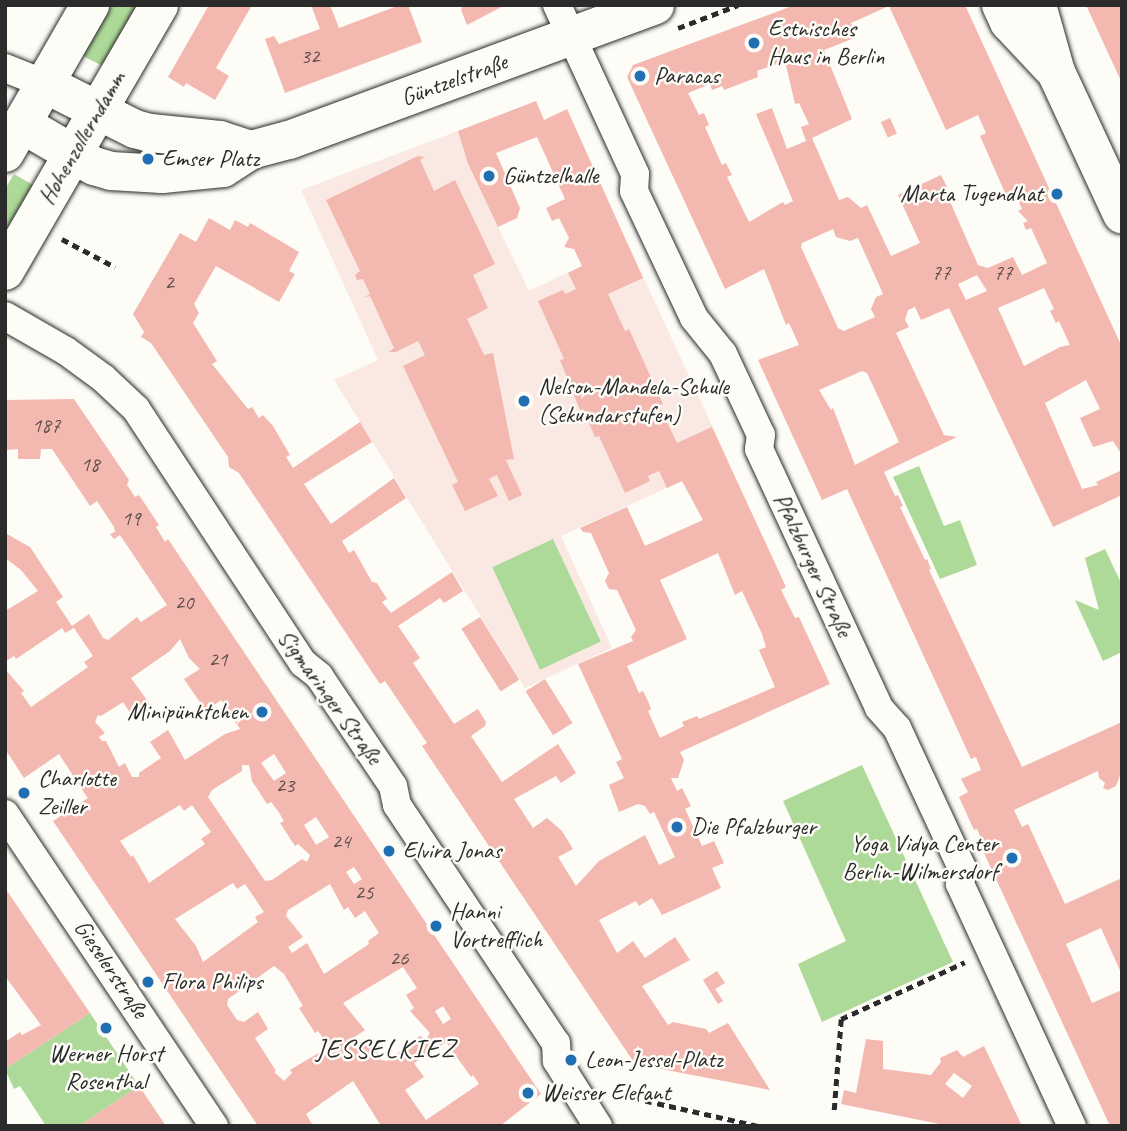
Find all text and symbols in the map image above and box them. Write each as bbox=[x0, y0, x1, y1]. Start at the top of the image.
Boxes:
place label: Estnisches Haus in Berlin bbox=[768, 15, 884, 71]
marker: Estnisches Haus in Berlin bbox=[746, 35, 762, 51]
house number: 32 bbox=[301, 43, 319, 69]
street label: Güntzelstraße bbox=[397, 48, 511, 112]
place label: Paracas bbox=[654, 62, 719, 90]
street label: Hohenzollerndamm bbox=[32, 66, 132, 210]
marker: Paracas bbox=[632, 68, 648, 84]
place label: Emser Platz bbox=[162, 145, 260, 173]
marker: Emser Platz bbox=[140, 151, 156, 167]
place label: Güntzelhalle bbox=[503, 162, 598, 190]
marker: Güntzelhalle bbox=[481, 168, 497, 184]
place label: Marta Tugendhat bbox=[900, 180, 1043, 208]
marker: Marta Tugendhat bbox=[1049, 186, 1065, 202]
house number: 77 bbox=[932, 259, 950, 285]
house number: 77 bbox=[994, 259, 1012, 285]
house number: 2 bbox=[164, 269, 174, 295]
place label: Nelson-Mandela-Schule (Sekundarstufen) bbox=[538, 373, 729, 429]
marker: Nelson-Mandela-Schule (Sekundarstufen) bbox=[516, 393, 532, 409]
house number: 187 bbox=[32, 412, 60, 438]
house number: 18 bbox=[81, 451, 99, 477]
street label: Pfalzburger Straße bbox=[767, 488, 859, 642]
house number: 19 bbox=[122, 505, 140, 531]
house number: 20 bbox=[175, 589, 193, 615]
street label: Sigmaringer Straße bbox=[271, 624, 389, 770]
house number: 21 bbox=[209, 646, 227, 672]
place label: Minipünktchen bbox=[127, 698, 248, 726]
marker: Minipünktchen bbox=[254, 704, 270, 720]
place label: Charlotte Zeiller bbox=[38, 765, 116, 821]
house number: 23 bbox=[276, 772, 294, 798]
marker: Charlotte Zeiller bbox=[16, 785, 32, 801]
place label: Die Pfalzburger bbox=[691, 813, 816, 841]
marker: Die Pfalzburger bbox=[669, 819, 685, 835]
house number: 24 bbox=[332, 828, 350, 854]
place label: Yoga Vidya Center Berlin-Wilmersdorf bbox=[843, 830, 998, 886]
place label: Elvira Jonas bbox=[403, 837, 500, 865]
marker: Elvira Jonas bbox=[381, 843, 397, 859]
marker: Yoga Vidya Center Berlin-Wilmersdorf bbox=[1004, 850, 1020, 866]
house number: 25 bbox=[355, 879, 373, 905]
place label: Hanni Vortrefflich bbox=[450, 898, 543, 954]
street label: Gieselerstraße bbox=[68, 914, 154, 1024]
marker: Hanni Vortrefflich bbox=[428, 918, 444, 934]
house number: 26 bbox=[390, 945, 408, 971]
place label: Flora Philips bbox=[162, 968, 263, 996]
marker: Flora Philips bbox=[140, 974, 156, 990]
marker: Werner Horst Rosenthal bbox=[98, 1020, 114, 1036]
district label: JESSELKIEZ bbox=[317, 1033, 455, 1065]
place label: Werner Horst Rosenthal bbox=[49, 1040, 163, 1096]
place label: Leon-Jessel-Platz bbox=[585, 1046, 722, 1074]
marker: Leon-Jessel-Platz bbox=[563, 1052, 579, 1068]
place label: Weisser Elefant bbox=[542, 1079, 670, 1107]
marker: Weisser Elefant bbox=[520, 1085, 536, 1101]

